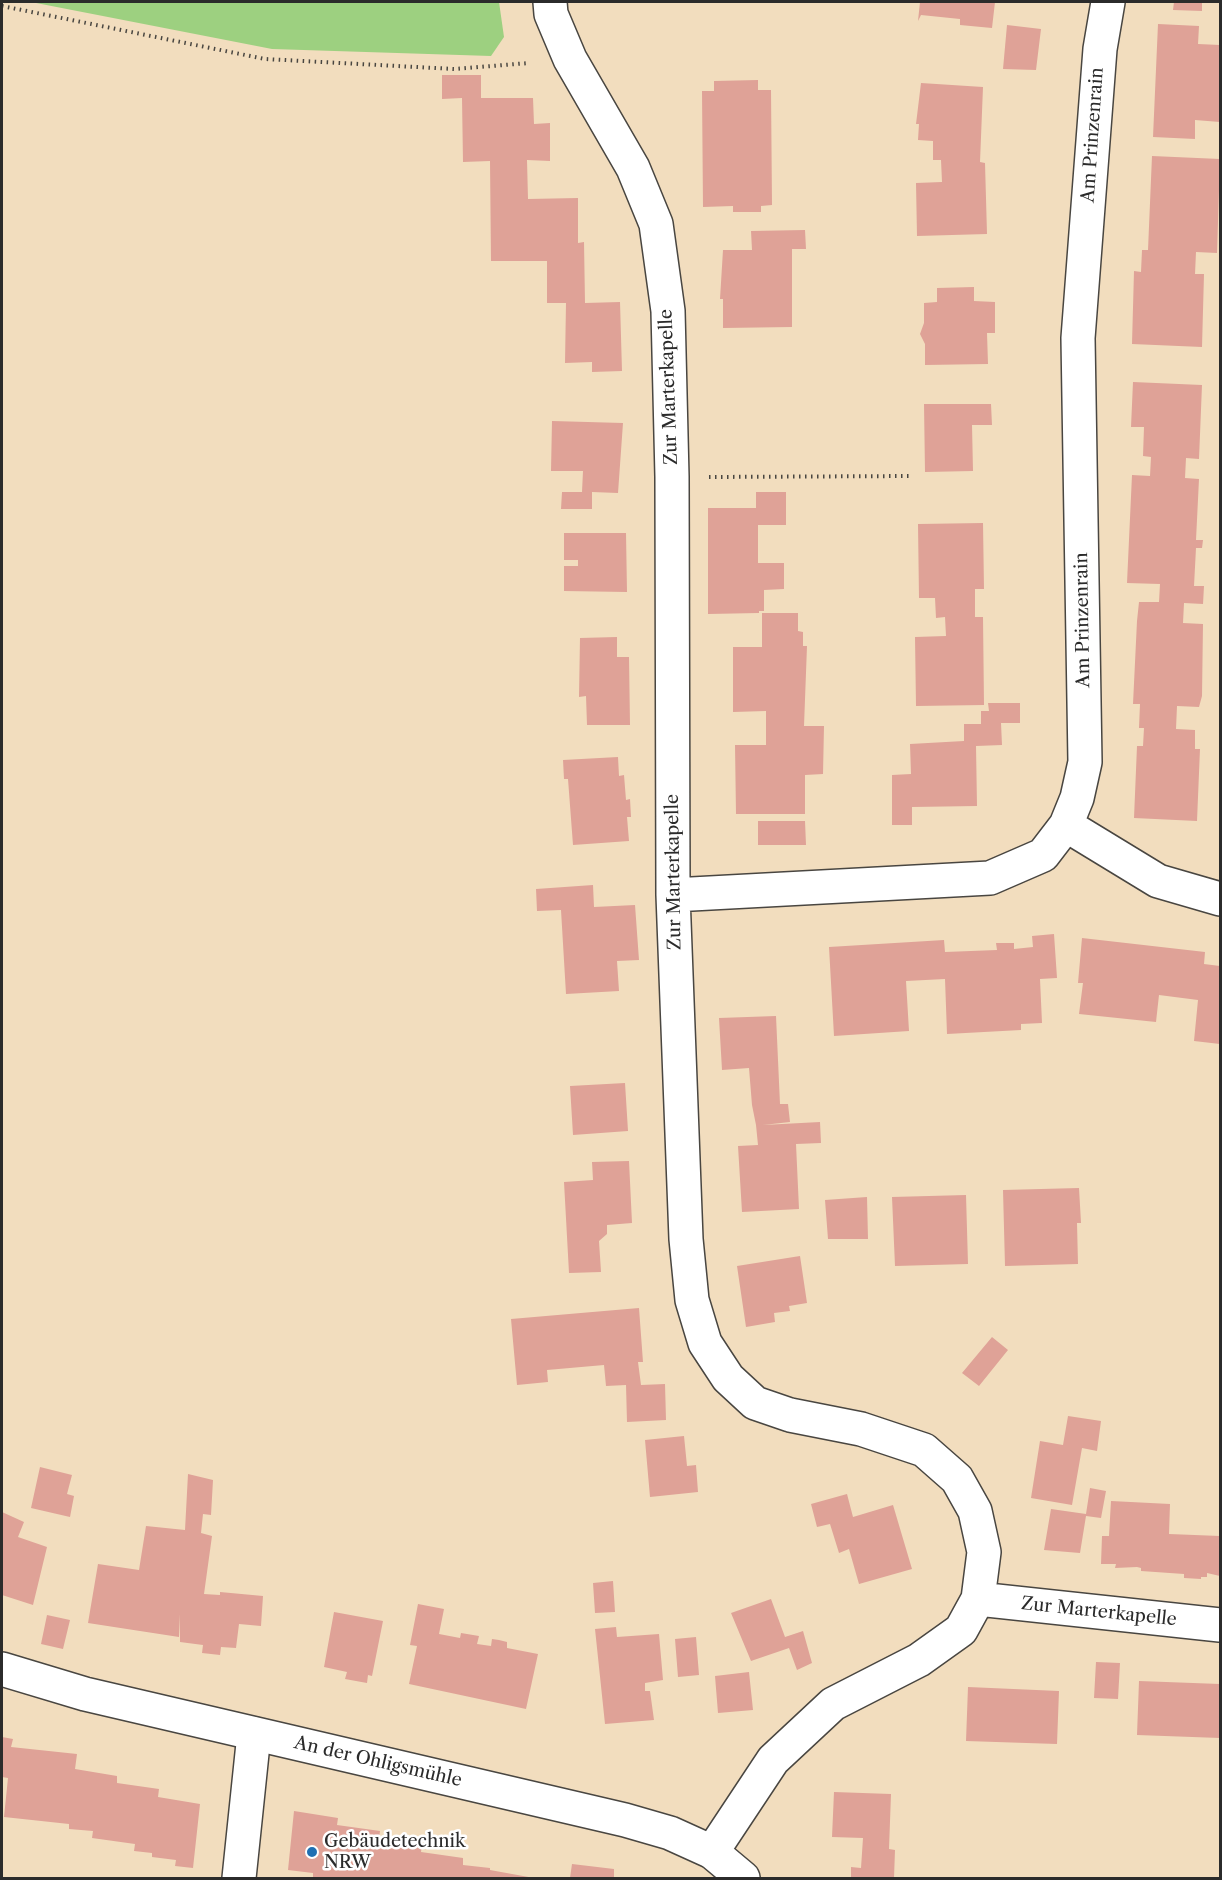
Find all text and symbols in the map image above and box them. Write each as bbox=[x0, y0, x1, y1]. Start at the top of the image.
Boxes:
street label: Am Prinzenrain bbox=[1078, 67, 1108, 203]
street label: Zur Marterkapelle bbox=[655, 309, 683, 465]
street label: Am Prinzenrain bbox=[1071, 552, 1095, 688]
street label: Zur Marterkapelle bbox=[662, 794, 686, 950]
street label: Zur Marterkapelle bbox=[1020, 1593, 1178, 1631]
street label: An der Ohligsmühle bbox=[292, 1732, 464, 1792]
place label: Gebäudetechnik NRW bbox=[324, 1831, 465, 1874]
marker: Gebäudetechnik NRW bbox=[305, 1845, 319, 1859]

